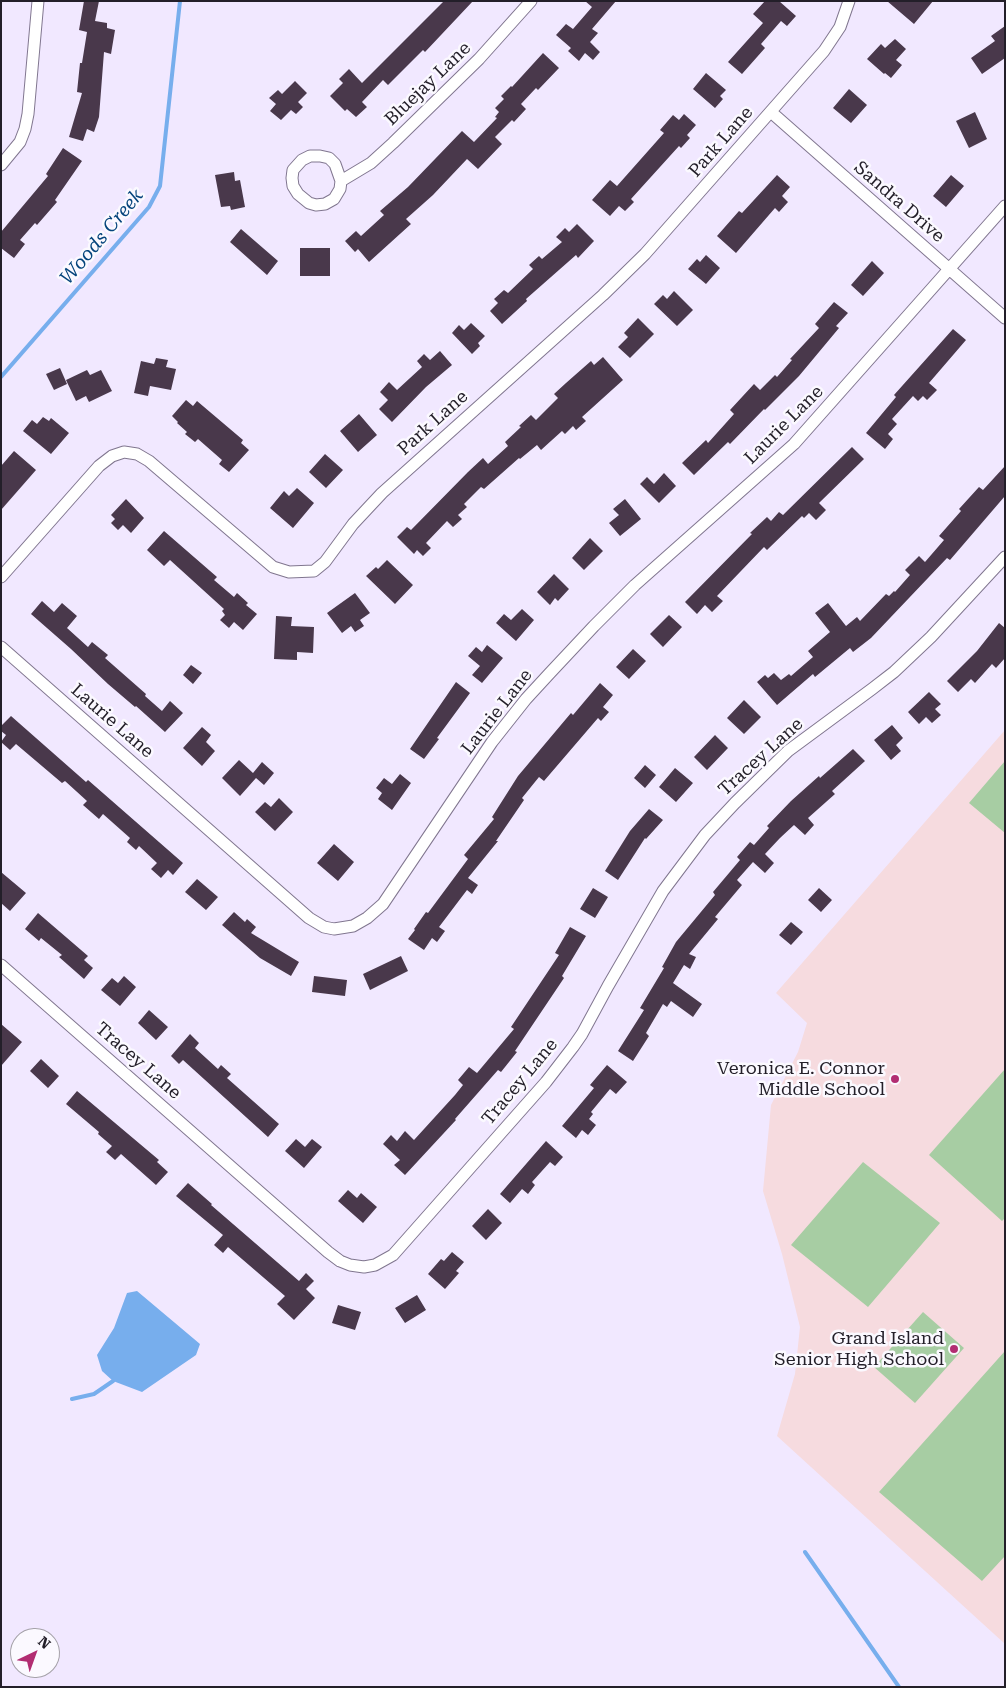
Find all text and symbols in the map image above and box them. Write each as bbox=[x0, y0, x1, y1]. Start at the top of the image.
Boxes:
street label: Bluejay Lane bbox=[381, 38, 475, 130]
street label: Park Lane bbox=[684, 102, 758, 182]
street label: Sandra Drive bbox=[849, 157, 949, 247]
water label: Woods Creek bbox=[56, 185, 148, 289]
street label: Laurie Lane bbox=[740, 381, 828, 469]
street label: Park Lane bbox=[394, 386, 472, 460]
street label: Laurie Lane bbox=[457, 665, 537, 759]
street label: Laurie Lane bbox=[66, 679, 158, 763]
street label: Tracey Lane bbox=[714, 713, 808, 801]
street label: Tracey Lane bbox=[91, 1018, 185, 1104]
street label: Tracey Lane bbox=[478, 1034, 562, 1130]
place label: Veronica E. Connor Middle School bbox=[717, 1058, 885, 1100]
marker: Veronica E. Connor Middle School bbox=[889, 1073, 901, 1085]
place label: Grand Island Senior High School bbox=[774, 1328, 944, 1370]
marker: Grand Island Senior High School bbox=[948, 1343, 960, 1355]
north arrow bbox=[10, 1628, 60, 1678]
text: N bbox=[35, 1633, 54, 1652]

